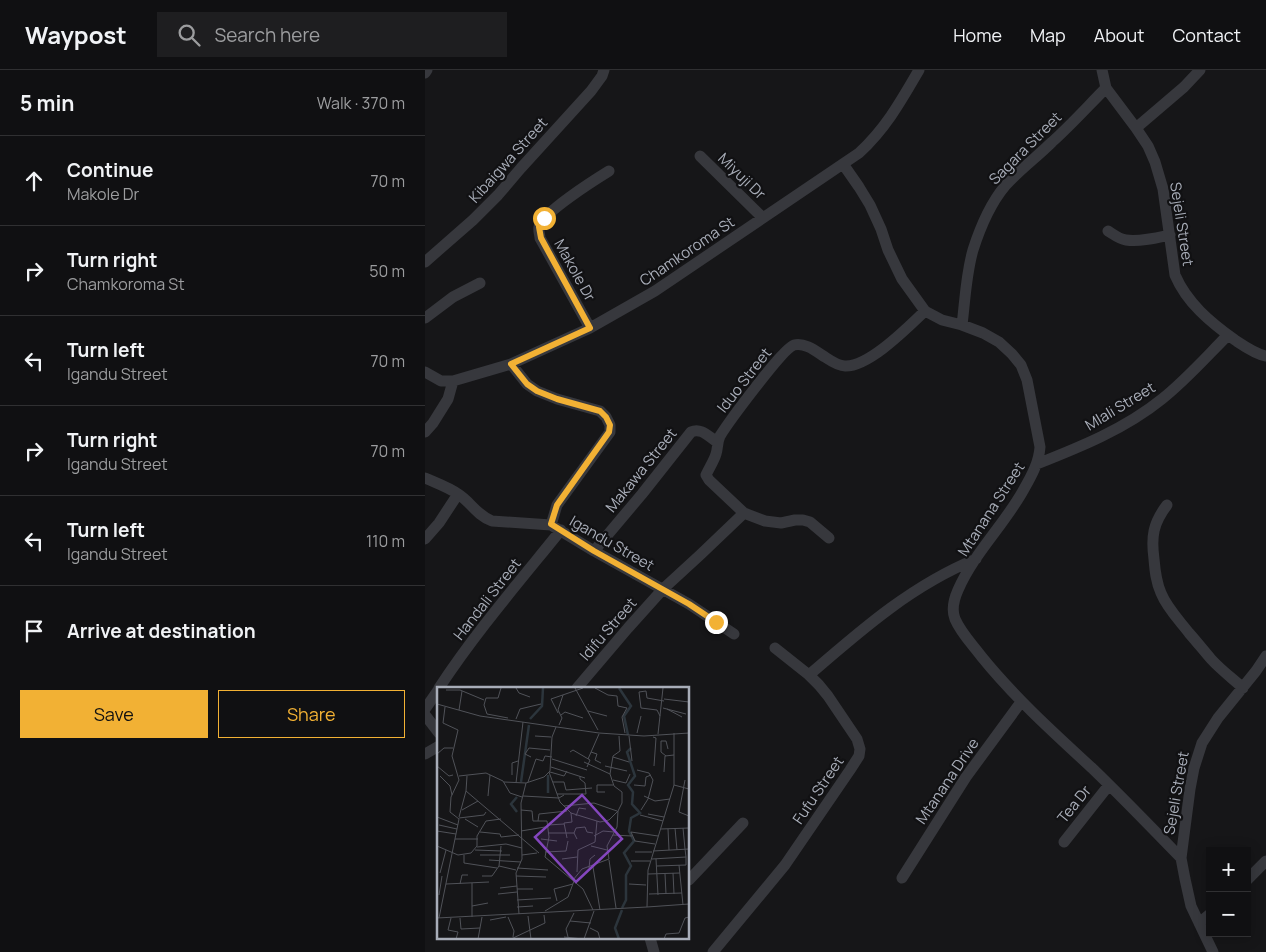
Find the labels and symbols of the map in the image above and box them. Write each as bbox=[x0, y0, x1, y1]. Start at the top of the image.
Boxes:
street label: Sagara Street bbox=[984, 107, 1066, 189]
street label: Kibaigwa Street bbox=[464, 113, 552, 207]
street label: Miyuji Dr bbox=[714, 148, 771, 204]
street label: Sejeli Street bbox=[1165, 181, 1199, 267]
route start bbox=[533, 207, 556, 230]
street label: Chamkoroma St bbox=[635, 211, 739, 291]
street label: Makole Dr bbox=[549, 235, 601, 305]
street label: Iduo Street bbox=[712, 343, 776, 417]
street label: Mlali Street bbox=[1081, 377, 1159, 435]
street label: Makawa Street bbox=[600, 423, 682, 517]
street label: Mtanana Street bbox=[953, 458, 1029, 560]
street label: Igandu Street bbox=[566, 510, 658, 576]
street label: Handali Street bbox=[448, 554, 526, 644]
street label: Idifu Street bbox=[575, 593, 641, 665]
route end bbox=[705, 611, 728, 634]
inset map bbox=[437, 687, 690, 940]
street label: Mtanana Drive bbox=[910, 734, 984, 828]
street label: Sejeli Street bbox=[1158, 750, 1194, 836]
street label: Fufu Street bbox=[788, 752, 848, 828]
street label: Tea Dr bbox=[1052, 780, 1096, 827]

